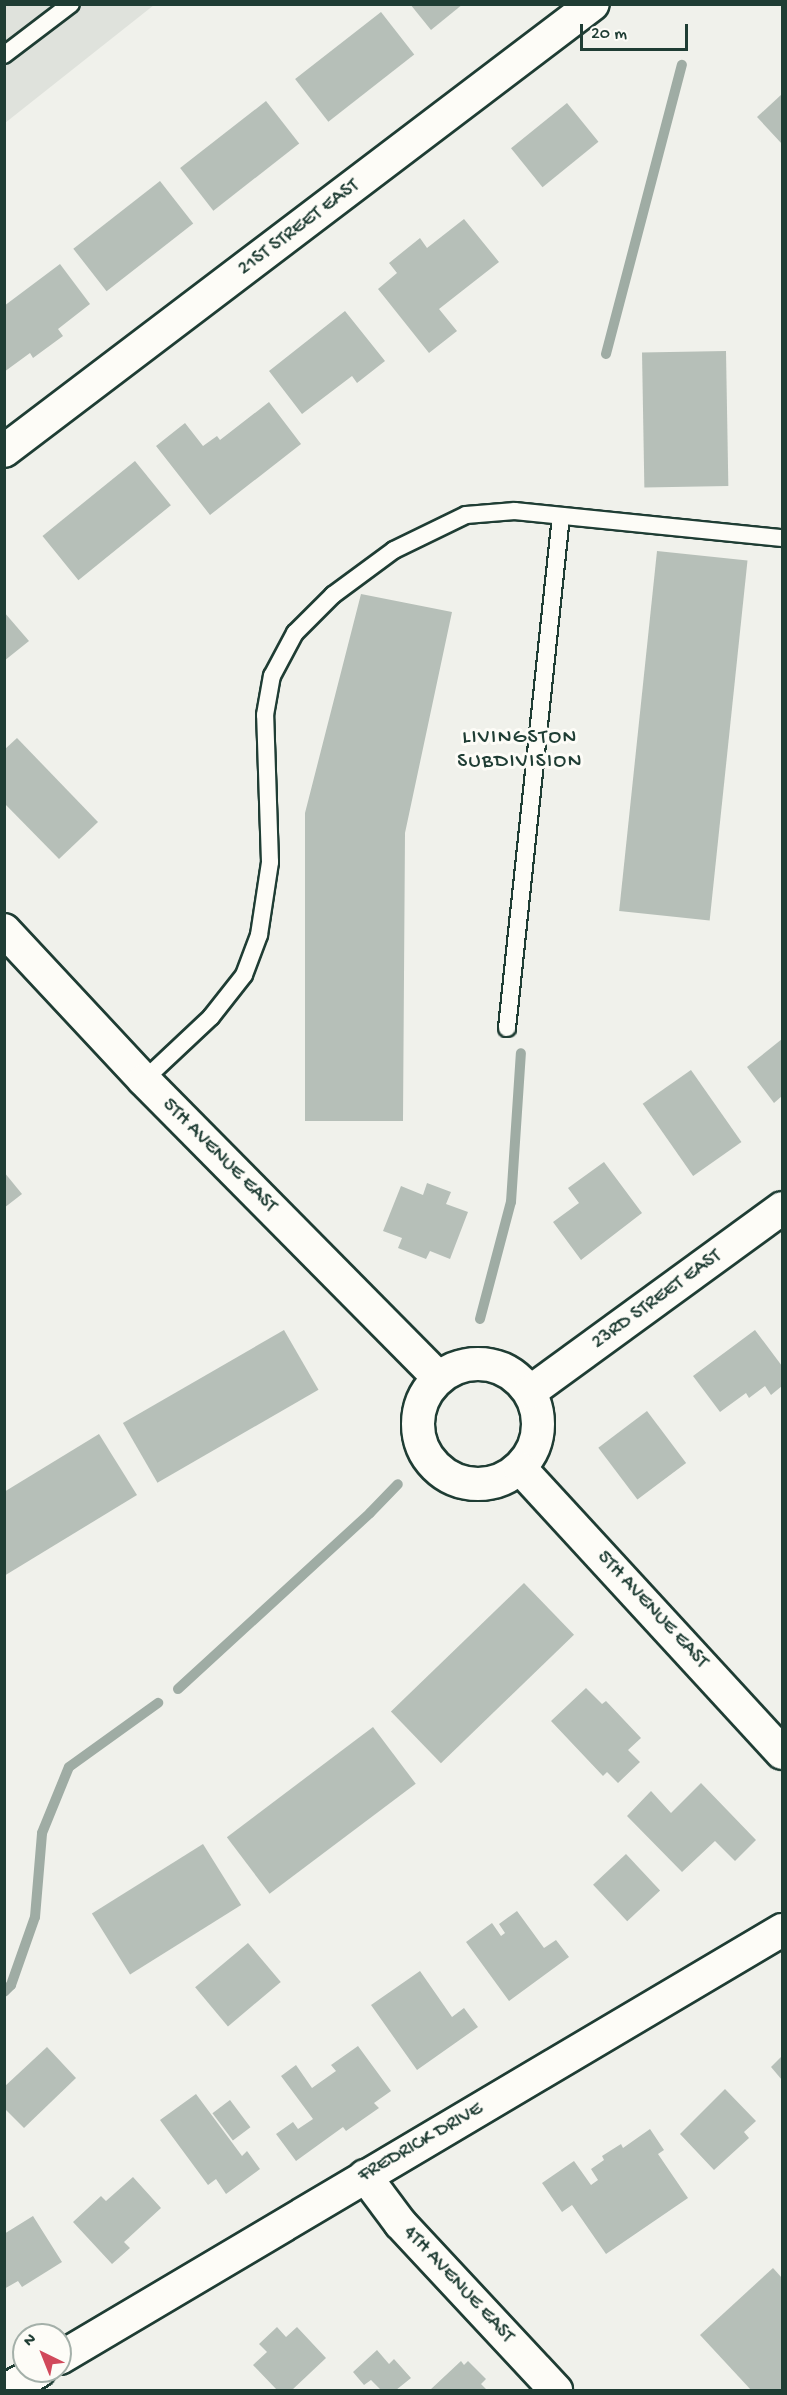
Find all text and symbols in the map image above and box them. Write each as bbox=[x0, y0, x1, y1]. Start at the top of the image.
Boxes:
scale bar bbox=[583, 12, 691, 50]
text: 20 m bbox=[591, 24, 627, 45]
street label: 21ST STREET EAST bbox=[234, 175, 364, 281]
district label: LIVINGSTON SUBDIVISION bbox=[457, 726, 583, 776]
street label: 5TH AVENUE EAST bbox=[157, 1094, 281, 1218]
street label: 23RD STREET EAST bbox=[587, 1245, 727, 1355]
street label: 5TH AVENUE EAST bbox=[591, 1546, 713, 1674]
street label: FREDRICK DRIVE bbox=[354, 2098, 488, 2188]
street label: 4TH AVENUE EAST bbox=[397, 2221, 519, 2349]
north arrow bbox=[12, 2323, 72, 2383]
text: N bbox=[20, 2330, 41, 2351]

